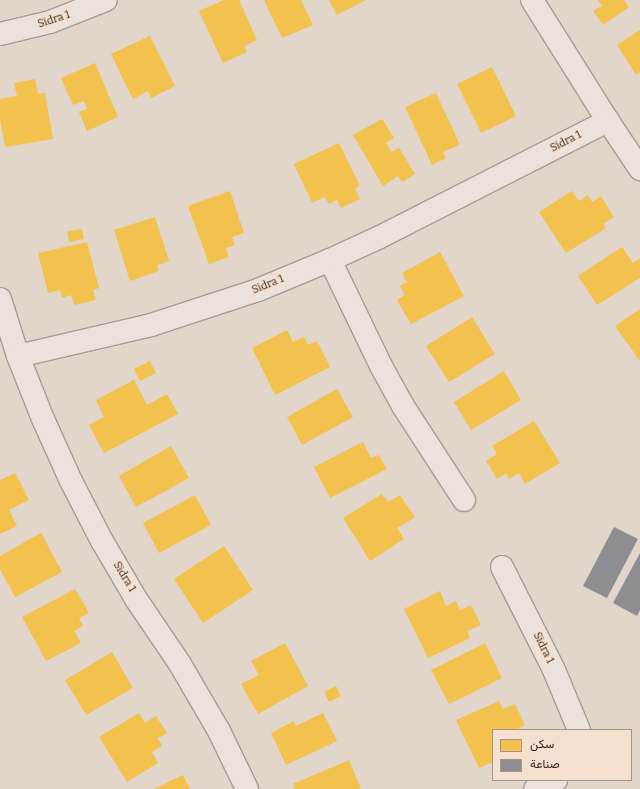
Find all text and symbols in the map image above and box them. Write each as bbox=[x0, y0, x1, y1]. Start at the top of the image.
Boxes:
street label: Sidra 1 bbox=[36, 9, 72, 31]
street label: Sidra 1 bbox=[548, 129, 584, 155]
street label: Sidra 1 bbox=[250, 273, 286, 297]
street label: Sidra 1 bbox=[110, 559, 138, 595]
street label: Sidra 1 bbox=[530, 630, 556, 666]
legend bbox=[492, 729, 632, 781]
text: سكن bbox=[530, 737, 554, 751]
text: صناعة bbox=[530, 757, 560, 771]

